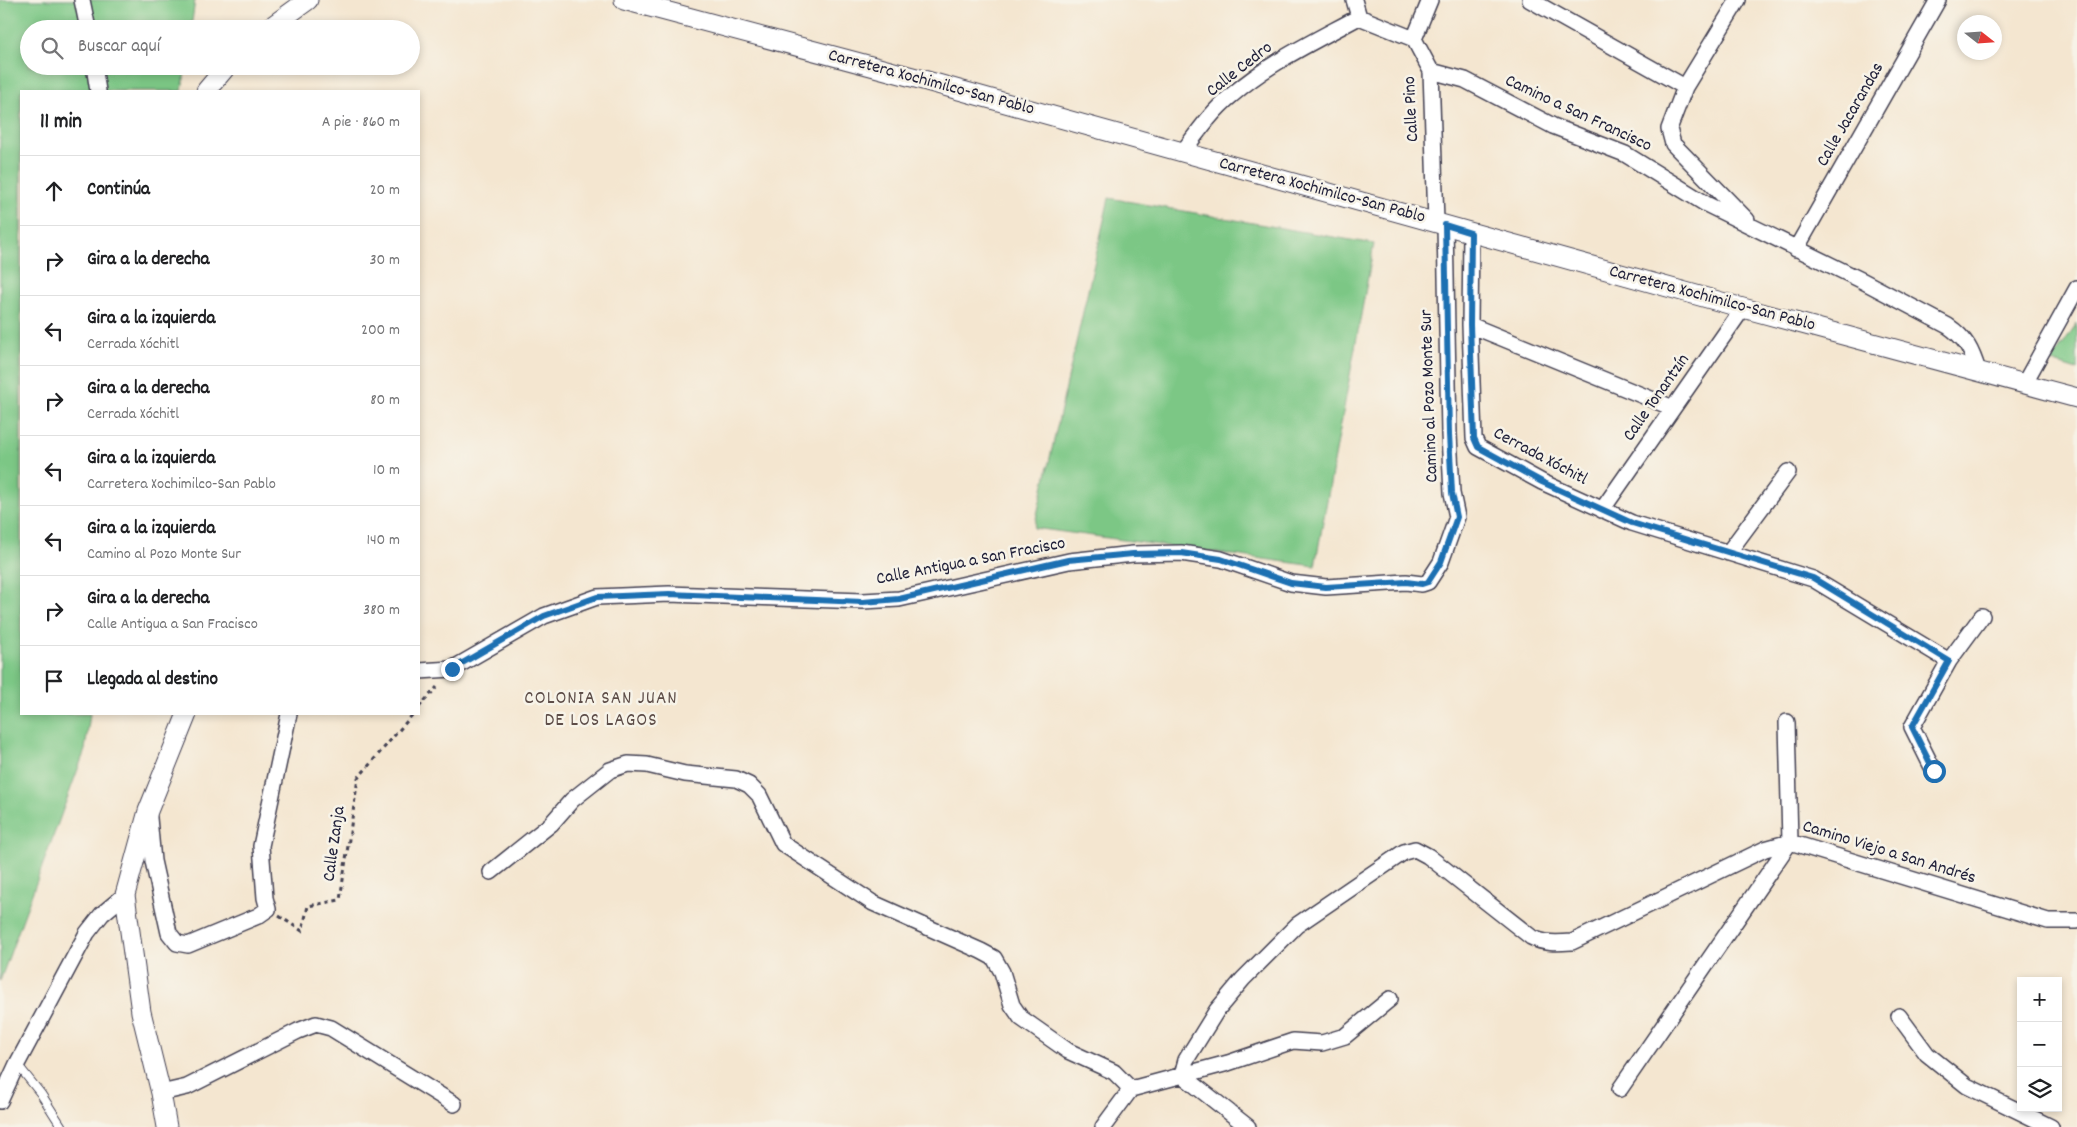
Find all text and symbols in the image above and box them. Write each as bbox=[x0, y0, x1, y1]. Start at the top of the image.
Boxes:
north arrow bbox=[1957, 15, 2002, 60]
search box bbox=[20, 20, 420, 75]
icon: search bbox=[38, 34, 66, 62]
text: Buscar aquí bbox=[78, 34, 160, 61]
street label: Calle Cedro bbox=[1202, 36, 1278, 104]
street label: Carretera Xochimilco-San Pablo bbox=[825, 43, 1037, 123]
street label: Calle Jacarandas bbox=[1811, 58, 1891, 172]
street label: Camino a San Francisco bbox=[1500, 69, 1656, 159]
street label: Calle Pino bbox=[1398, 76, 1426, 142]
text: 11 min bbox=[40, 108, 82, 138]
text: A pie · 860 m bbox=[322, 111, 400, 134]
street label: Carretera Xochimilco-San Pablo bbox=[1216, 151, 1428, 231]
icon: ahead bbox=[40, 177, 68, 205]
text: Continúa bbox=[87, 177, 150, 204]
text: 20 m bbox=[370, 179, 400, 202]
icon: right bbox=[40, 247, 68, 275]
text: Gira a la derecha bbox=[87, 247, 209, 274]
text: 30 m bbox=[370, 249, 400, 272]
street label: Carretera Xochimilco-San Pablo bbox=[1606, 259, 1818, 339]
text: Gira a la izquierda bbox=[87, 306, 215, 333]
street label: Camino al Pozo Monte Sur bbox=[1414, 309, 1446, 483]
icon: left bbox=[40, 317, 68, 345]
text: 200 m bbox=[361, 319, 400, 342]
text: Cerrada Xóchitl bbox=[87, 333, 179, 356]
street label: Calle Tonantzín bbox=[1618, 349, 1696, 447]
text: Gira a la derecha bbox=[87, 376, 209, 403]
icon: right bbox=[40, 387, 68, 415]
text: 80 m bbox=[370, 389, 400, 412]
text: Cerrada Xóchitl bbox=[87, 403, 179, 426]
street label: Cerrada Xóchitl bbox=[1488, 422, 1592, 493]
text: Gira a la izquierda bbox=[87, 446, 215, 473]
icon: left bbox=[40, 457, 68, 485]
text: 10 m bbox=[373, 459, 400, 482]
text: Carretera Xochimilco-San Pablo bbox=[87, 473, 276, 496]
text: Gira a la izquierda bbox=[87, 516, 215, 543]
icon: left bbox=[40, 527, 68, 555]
text: 140 m bbox=[366, 529, 400, 552]
street label: Calle Antigua a San Fracisco bbox=[874, 531, 1068, 593]
text: Camino al Pozo Monte Sur bbox=[87, 543, 241, 566]
text: Gira a la derecha bbox=[87, 586, 209, 613]
icon: right bbox=[40, 597, 68, 625]
text: 380 m bbox=[363, 599, 400, 622]
text: Calle Antigua a San Fracisco bbox=[87, 613, 258, 636]
route end bbox=[441, 658, 464, 681]
icon: arrive bbox=[40, 667, 68, 695]
text: Llegada al destino bbox=[87, 667, 218, 694]
district label: COLONIA SAN JUAN DE LOS LAGOS bbox=[524, 686, 678, 735]
route start bbox=[1923, 760, 1946, 783]
street label: Calle Zanja bbox=[317, 804, 353, 883]
street label: Camino Viejo a San Andrés bbox=[1799, 815, 1979, 891]
map controls bbox=[2017, 977, 2062, 1112]
button: + bbox=[2017, 977, 2062, 1022]
button: − bbox=[2017, 1022, 2062, 1067]
button: layers bbox=[2017, 1067, 2062, 1112]

